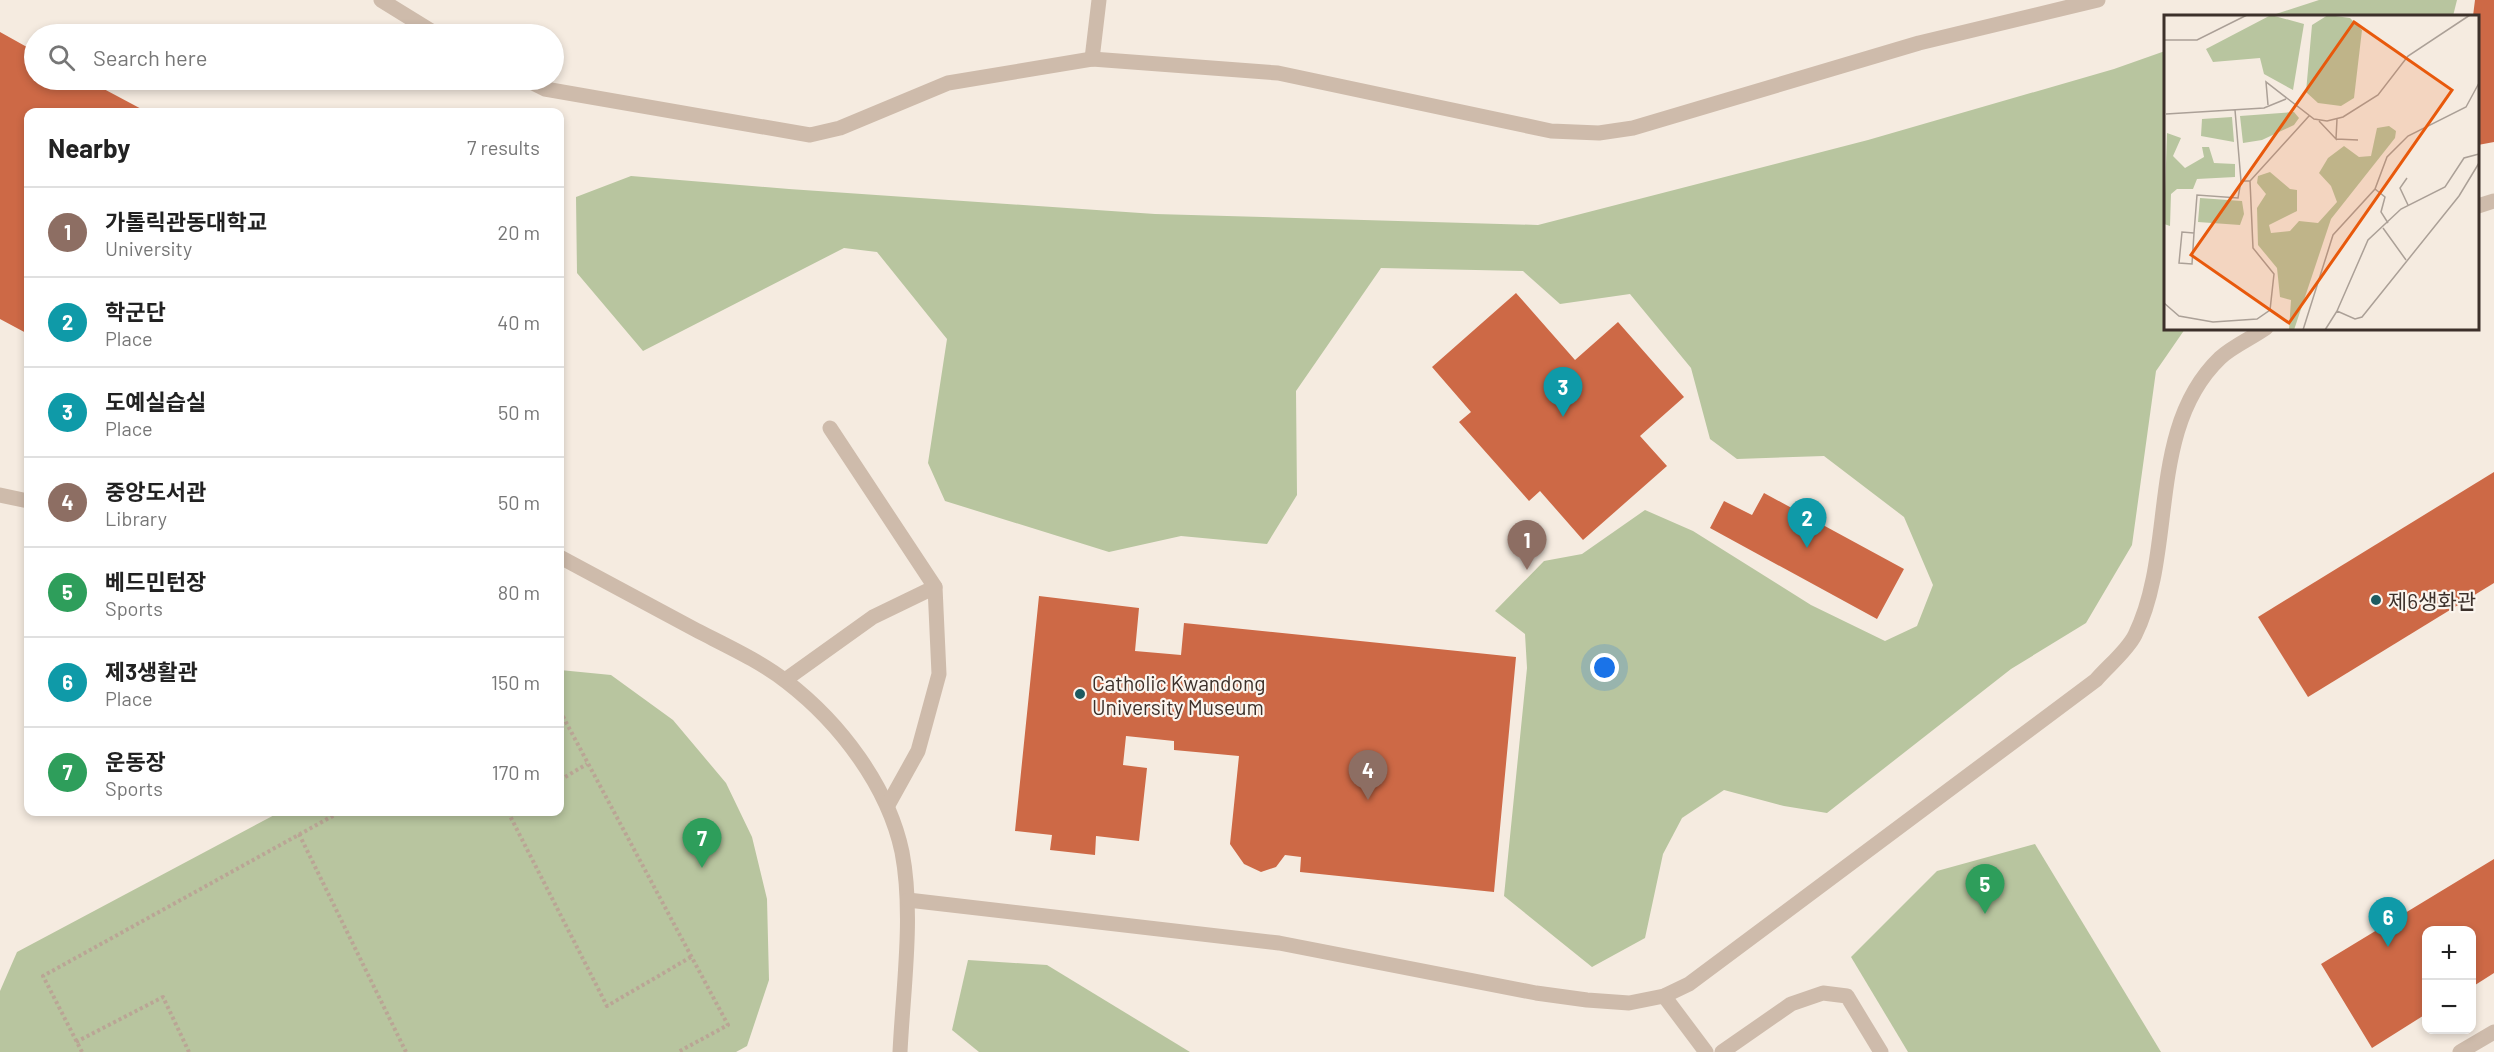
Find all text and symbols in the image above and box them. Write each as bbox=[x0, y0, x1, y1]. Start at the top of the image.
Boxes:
inset map bbox=[2164, 15, 2479, 330]
search box bbox=[24, 24, 564, 90]
icon: search bbox=[45, 41, 78, 74]
text: Search here bbox=[93, 44, 207, 70]
text: Nearby bbox=[48, 132, 130, 163]
text: 7 results bbox=[467, 135, 540, 159]
text: 가톨릭관동대학교 bbox=[105, 208, 267, 234]
text: 1 bbox=[64, 220, 71, 244]
text: 20 m bbox=[497, 220, 540, 244]
text: University bbox=[105, 236, 192, 260]
text: 학군단 bbox=[105, 298, 166, 324]
text: 2 bbox=[62, 310, 73, 334]
text: 40 m bbox=[497, 310, 540, 334]
text: Place bbox=[105, 326, 153, 350]
pin: 3 bbox=[1544, 368, 1582, 417]
text: 도예실습실 bbox=[105, 388, 206, 414]
text: 3 bbox=[62, 400, 73, 424]
text: 50 m bbox=[498, 400, 540, 424]
text: Place bbox=[105, 416, 153, 440]
text: 중앙도서관 bbox=[105, 478, 206, 504]
text: 4 bbox=[61, 490, 74, 514]
text: 50 m bbox=[498, 490, 540, 514]
pin: 2 bbox=[1788, 498, 1826, 548]
text: Library bbox=[105, 506, 167, 530]
pin: 1 bbox=[1508, 520, 1546, 570]
text: 베드민턴장 bbox=[105, 568, 206, 594]
text: 5 bbox=[62, 580, 73, 604]
text: 80 m bbox=[498, 580, 540, 604]
place label: 제6생화관 bbox=[2388, 588, 2476, 613]
marker: 제6생화관 bbox=[2369, 593, 2383, 607]
text: Sports bbox=[105, 596, 163, 620]
your location bbox=[1590, 653, 1619, 682]
text: 제3생활관 bbox=[105, 658, 198, 684]
text: 6 bbox=[62, 670, 73, 694]
text: 150 m bbox=[491, 670, 540, 694]
place label: Catholic Kwandong University Museum bbox=[1092, 670, 1266, 719]
text: Place bbox=[105, 686, 153, 710]
marker: Catholic Kwandong University Museum bbox=[1073, 687, 1087, 701]
text: 운동장 bbox=[105, 748, 166, 774]
pin: 4 bbox=[1348, 750, 1388, 800]
text: 7 bbox=[63, 760, 72, 784]
text: 170 m bbox=[492, 760, 540, 784]
text: Sports bbox=[105, 776, 163, 800]
pin: 7 bbox=[682, 818, 722, 868]
pin: 5 bbox=[1966, 864, 2004, 914]
pin: 6 bbox=[2368, 898, 2408, 947]
map controls bbox=[2422, 926, 2476, 1034]
button: + bbox=[2422, 926, 2476, 980]
button: − bbox=[2422, 980, 2476, 1034]

